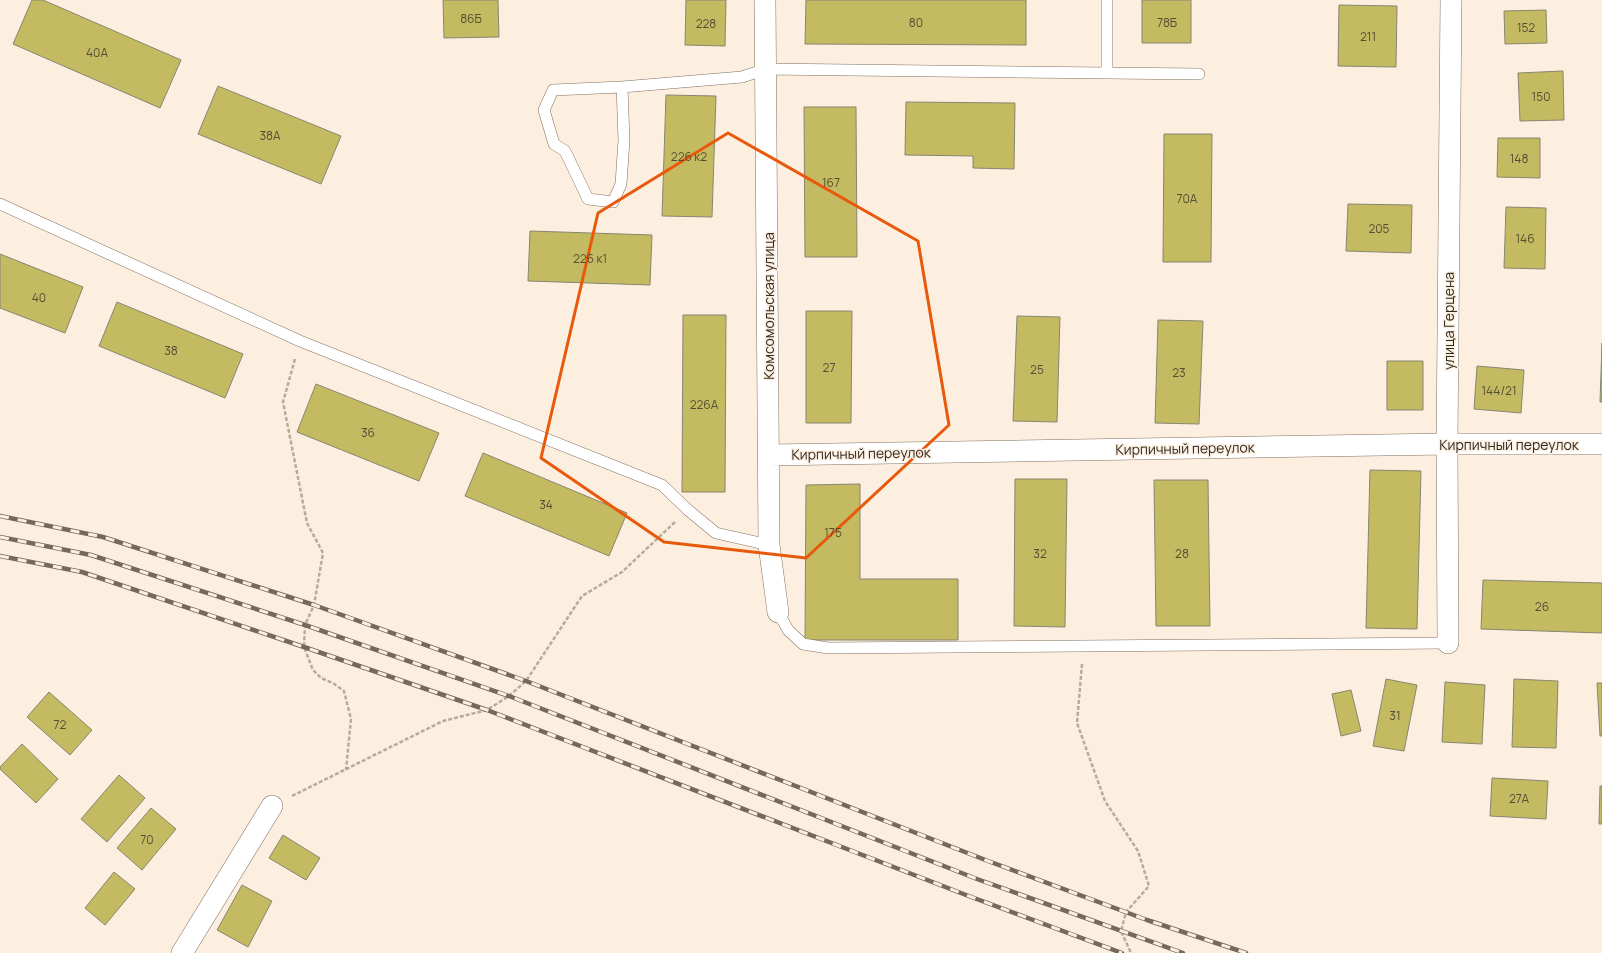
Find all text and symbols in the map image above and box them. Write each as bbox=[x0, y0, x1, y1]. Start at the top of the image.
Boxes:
house number: 86Б bbox=[460, 10, 482, 27]
house number: 80 bbox=[909, 14, 923, 31]
house number: 78Б bbox=[1157, 14, 1177, 31]
house number: 228 bbox=[696, 15, 716, 32]
house number: 152 bbox=[1517, 19, 1535, 36]
house number: 211 bbox=[1360, 28, 1376, 45]
house number: 40А bbox=[86, 44, 108, 61]
house number: 150 bbox=[1532, 88, 1550, 105]
house number: 38А bbox=[259, 127, 281, 144]
house number: 226 к2 bbox=[671, 148, 707, 165]
house number: 148 bbox=[1510, 150, 1528, 167]
house number: 167 bbox=[822, 174, 840, 191]
house number: 70А bbox=[1177, 190, 1198, 207]
house number: 205 bbox=[1368, 220, 1390, 237]
house number: 146 bbox=[1515, 230, 1535, 247]
street label: Комсомольская улица bbox=[759, 232, 778, 380]
house number: 226 к1 bbox=[573, 250, 607, 267]
street label: улица Герцена bbox=[1439, 272, 1458, 370]
house number: 40 bbox=[32, 289, 46, 306]
house number: 38 bbox=[164, 342, 178, 359]
house number: 27 bbox=[823, 359, 835, 376]
house number: 25 bbox=[1030, 361, 1044, 378]
house number: 23 bbox=[1172, 364, 1186, 381]
house number: 144/21 bbox=[1481, 382, 1517, 399]
house number: 226А bbox=[690, 396, 719, 413]
house number: 36 bbox=[361, 424, 375, 441]
street label: Кирпичный переулок bbox=[1439, 435, 1580, 454]
street label: Кирпичный переулок bbox=[1115, 437, 1256, 459]
street label: Кирпичный переулок bbox=[791, 442, 932, 464]
house number: 34 bbox=[539, 496, 553, 513]
house number: 175 bbox=[824, 524, 842, 541]
house number: 32 bbox=[1033, 545, 1047, 562]
house number: 28 bbox=[1175, 545, 1189, 562]
house number: 26 bbox=[1535, 598, 1549, 615]
house number: 31 bbox=[1389, 707, 1401, 724]
house number: 72 bbox=[54, 716, 67, 733]
house number: 27А bbox=[1509, 790, 1529, 807]
house number: 70 bbox=[140, 831, 154, 848]

